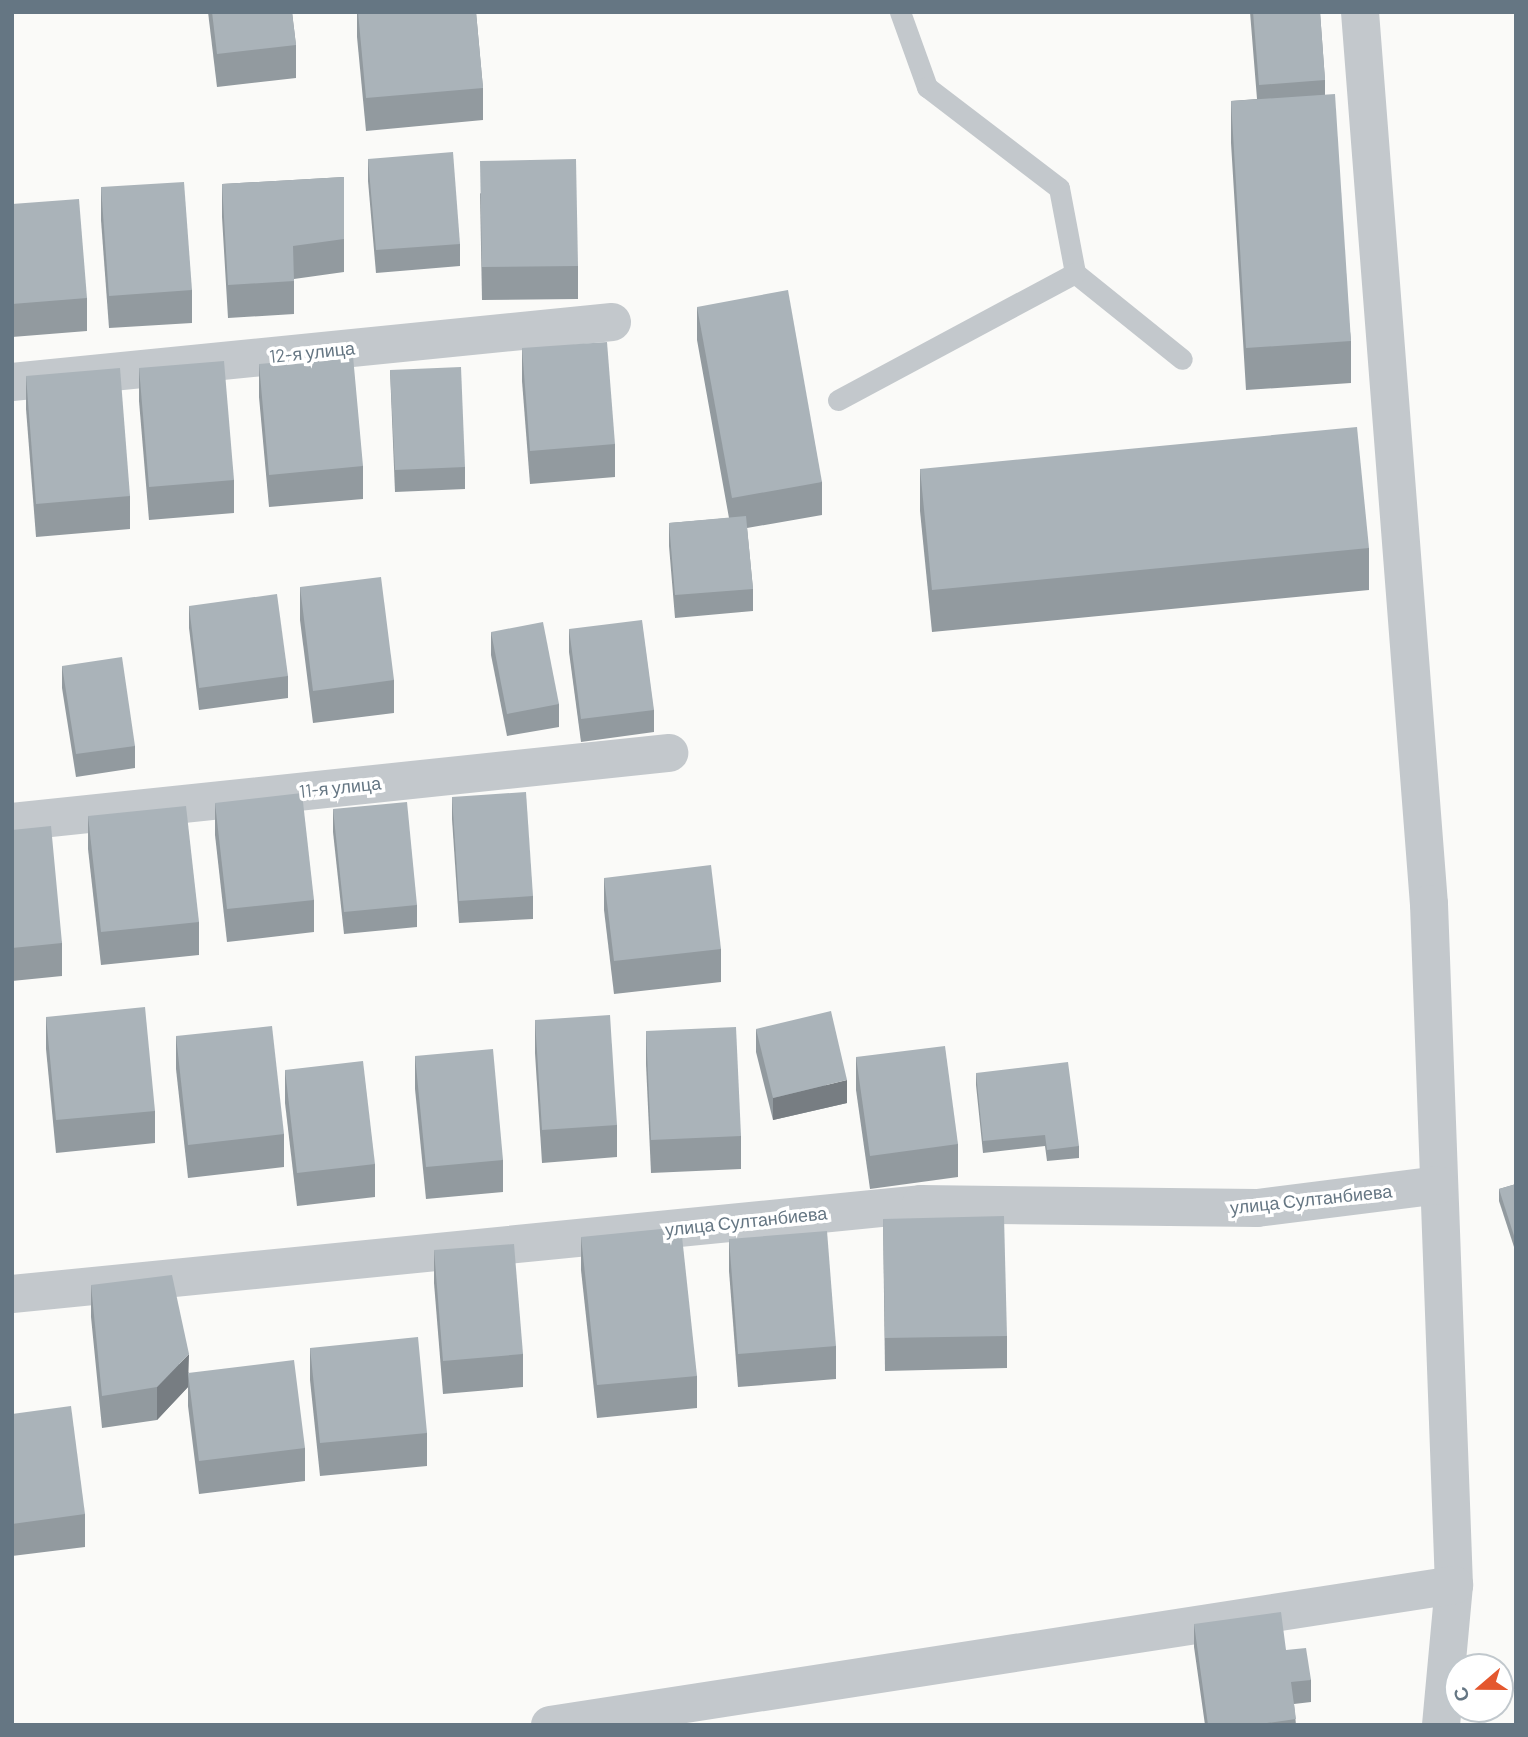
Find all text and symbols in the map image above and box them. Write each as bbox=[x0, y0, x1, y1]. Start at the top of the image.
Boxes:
street label: 12-я улица bbox=[268, 337, 356, 367]
street label: 11-я улица bbox=[298, 772, 382, 802]
street label: улица Султанбиева bbox=[1229, 1180, 1393, 1218]
street label: улица Султанбиева bbox=[664, 1202, 828, 1240]
north arrow bbox=[1444, 1653, 1514, 1723]
text: С bbox=[1448, 1684, 1474, 1705]

